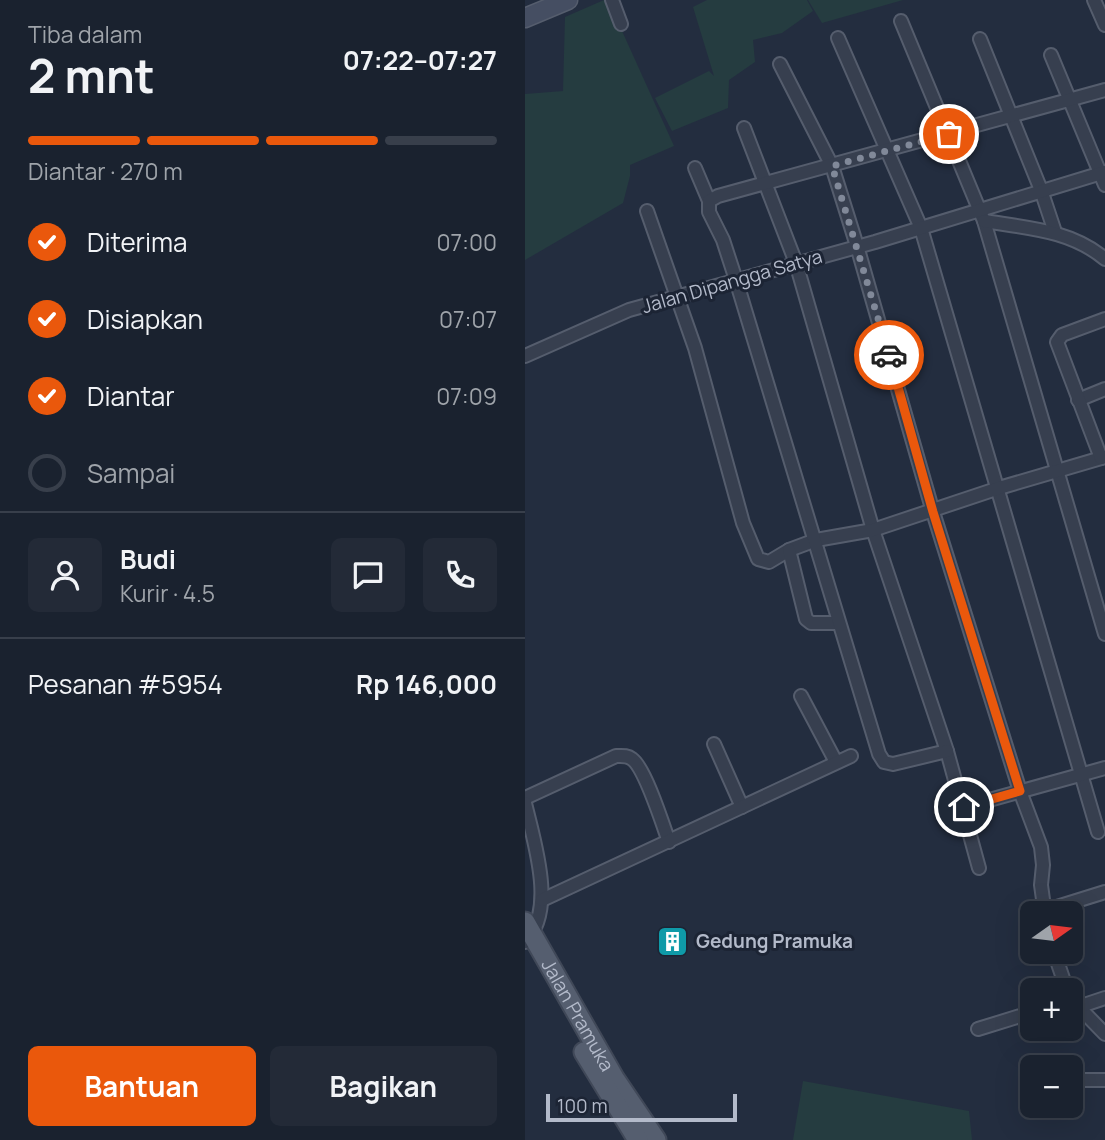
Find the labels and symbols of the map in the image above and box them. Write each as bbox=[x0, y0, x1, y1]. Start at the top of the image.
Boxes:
pin bbox=[919, 104, 979, 164]
street label: Jalan Dipangga Satya bbox=[639, 243, 825, 319]
courier bbox=[854, 320, 924, 390]
pin bbox=[934, 777, 994, 837]
north arrow bbox=[1020, 901, 1083, 964]
building icon: Gedung Pramuka bbox=[656, 924, 690, 958]
place label: Gedung Pramuka bbox=[696, 928, 853, 954]
street label: Jalan Pramuka bbox=[536, 954, 620, 1076]
scale bar bbox=[546, 1091, 737, 1123]

